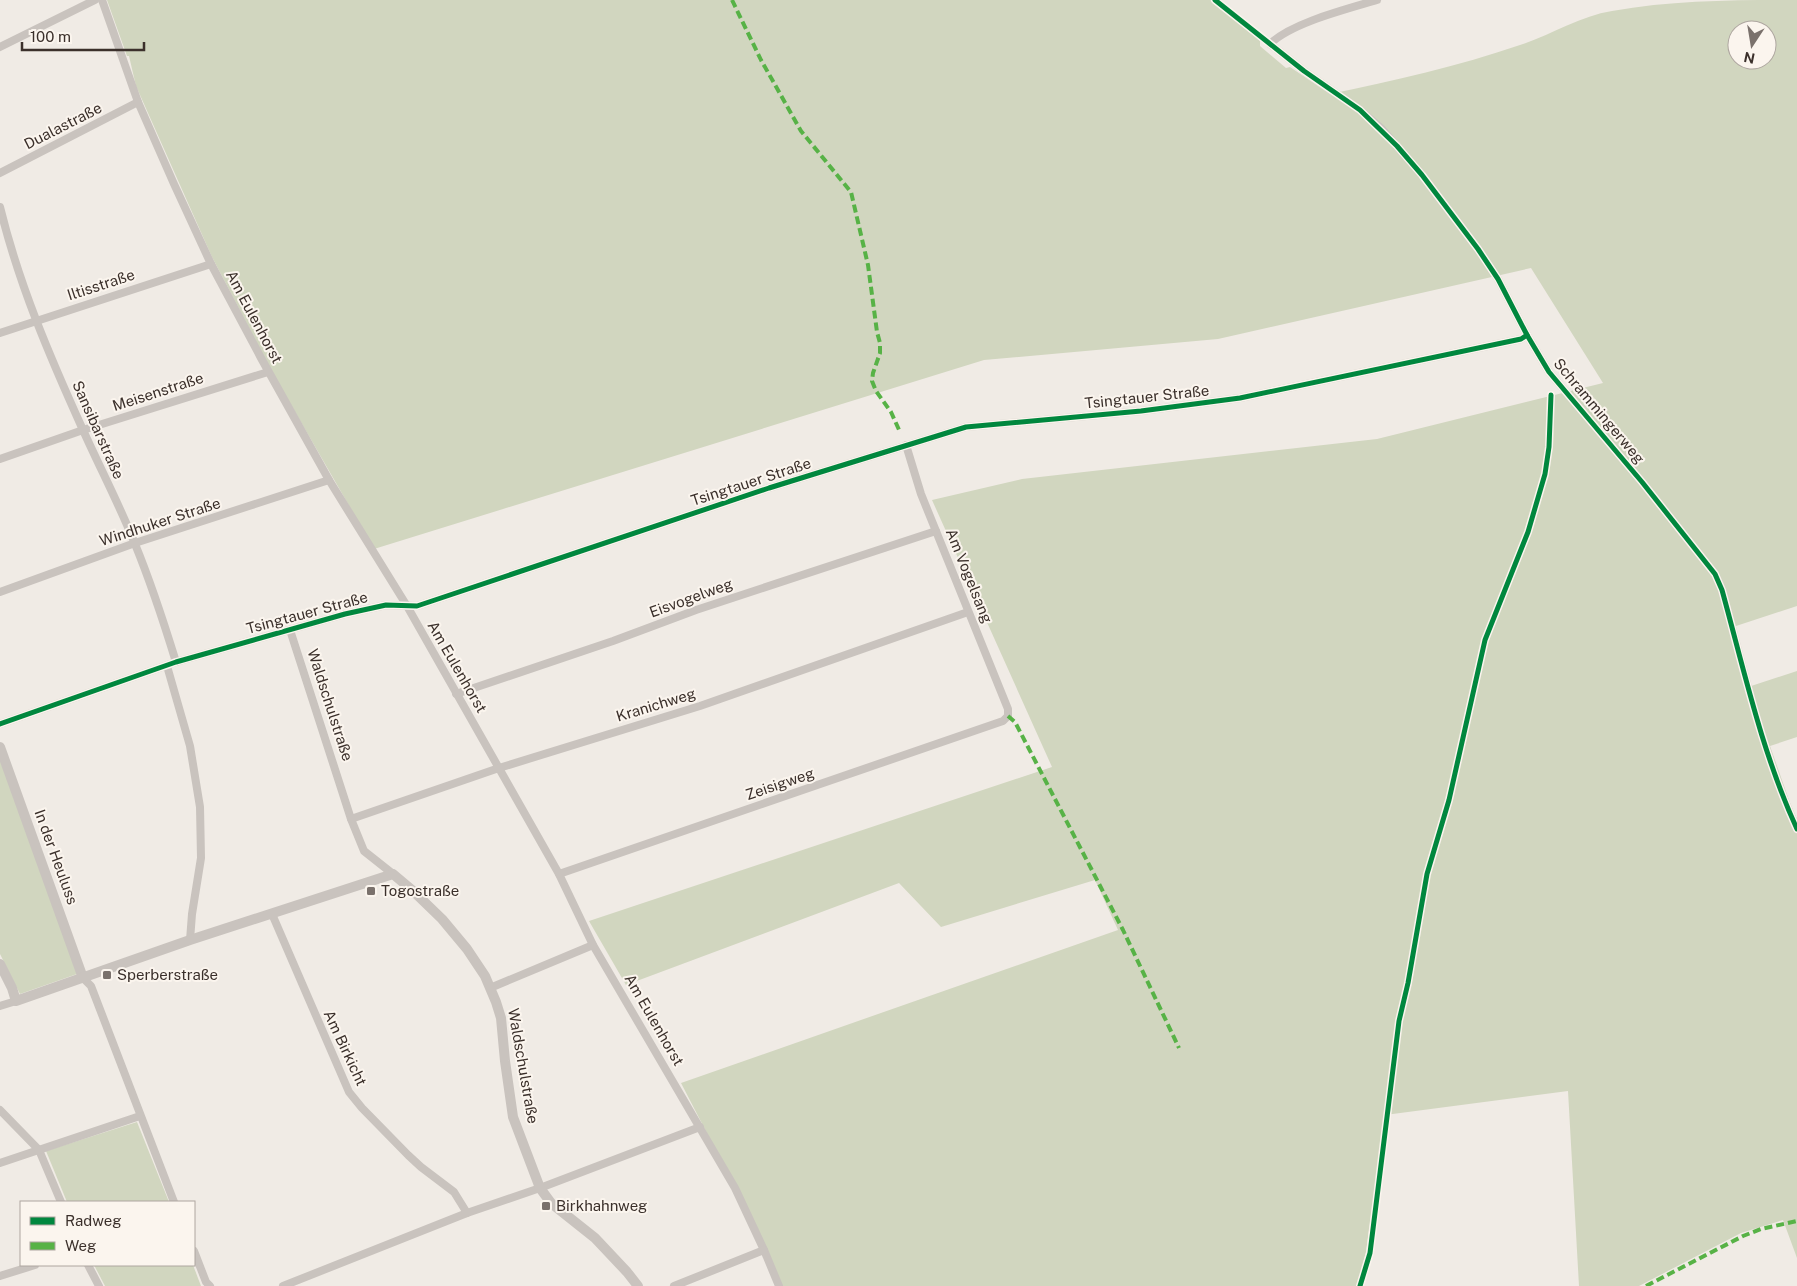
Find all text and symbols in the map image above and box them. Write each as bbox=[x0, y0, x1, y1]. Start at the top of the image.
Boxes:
scale bar bbox=[22, 20, 145, 52]
north arrow bbox=[1727, 20, 1777, 70]
text: 100 m bbox=[30, 28, 71, 45]
text: N bbox=[1742, 49, 1756, 67]
street label: Dualastraße bbox=[21, 99, 104, 152]
street label: Iltisstraße bbox=[65, 266, 137, 303]
street label: Am Eulenhorst bbox=[223, 267, 286, 366]
street label: Schrammingerweg bbox=[1550, 355, 1648, 467]
street label: Meisenstraße bbox=[110, 369, 205, 414]
street label: Sansibarstraße bbox=[69, 378, 128, 482]
street label: Tsingtauer Straße bbox=[1084, 382, 1210, 411]
street label: Tsingtauer Straße bbox=[689, 454, 813, 509]
street label: Windhuker Straße bbox=[97, 494, 222, 549]
street label: Am Vogelsang bbox=[943, 526, 996, 626]
street label: Eisvogelweg bbox=[647, 575, 735, 620]
street label: Tsingtauer Straße bbox=[244, 588, 369, 637]
street label: Am Eulenhorst bbox=[424, 618, 491, 716]
street label: Waldschulstraße bbox=[304, 647, 357, 763]
street label: Kranichweg bbox=[614, 684, 698, 725]
street label: Zeisigweg bbox=[743, 764, 816, 803]
street label: In der Heuluss bbox=[31, 807, 82, 907]
place label: Togostraße bbox=[381, 882, 459, 899]
marker: Togostraße bbox=[365, 885, 377, 897]
place label: Sperberstraße bbox=[117, 966, 218, 983]
marker: Sperberstraße bbox=[101, 969, 113, 981]
street label: Am Eulenhorst bbox=[621, 971, 688, 1069]
street label: Am Birkicht bbox=[321, 1007, 370, 1088]
street label: Waldschulstraße bbox=[505, 1007, 542, 1125]
place label: Birkhahnweg bbox=[556, 1197, 647, 1214]
marker: Birkhahnweg bbox=[540, 1200, 552, 1212]
legend bbox=[20, 1201, 195, 1266]
text: Radweg bbox=[65, 1212, 122, 1229]
text: Weg bbox=[65, 1237, 96, 1254]

